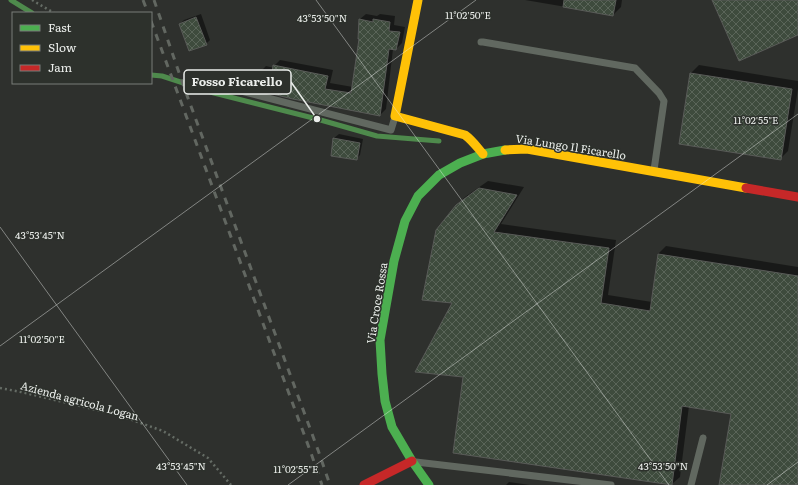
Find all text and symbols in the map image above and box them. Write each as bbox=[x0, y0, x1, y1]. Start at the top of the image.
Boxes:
text: 11°02'50"E bbox=[445, 7, 491, 22]
text: 43°53'50"N bbox=[297, 10, 347, 25]
legend bbox=[12, 12, 152, 84]
text: Fast bbox=[48, 18, 72, 36]
text: Slow bbox=[48, 38, 77, 56]
text: Jam bbox=[48, 58, 73, 76]
callout: Fosso Ficarello bbox=[184, 70, 291, 94]
text: Fosso Ficarello bbox=[192, 72, 283, 90]
text: 11°02'55"E bbox=[734, 112, 778, 127]
street label: Via Lungo Il Ficarello bbox=[515, 129, 627, 163]
text: 43°53'45"N bbox=[15, 227, 65, 242]
street label: Via Croce Rossa bbox=[362, 261, 390, 345]
text: 11°02'50"E bbox=[19, 331, 65, 346]
street label: Azienda agricola Logan bbox=[19, 377, 141, 423]
text: 43°53'45"N bbox=[156, 458, 206, 473]
text: 43°53'50"N bbox=[638, 458, 688, 473]
text: 11°02'55"E bbox=[274, 461, 318, 476]

